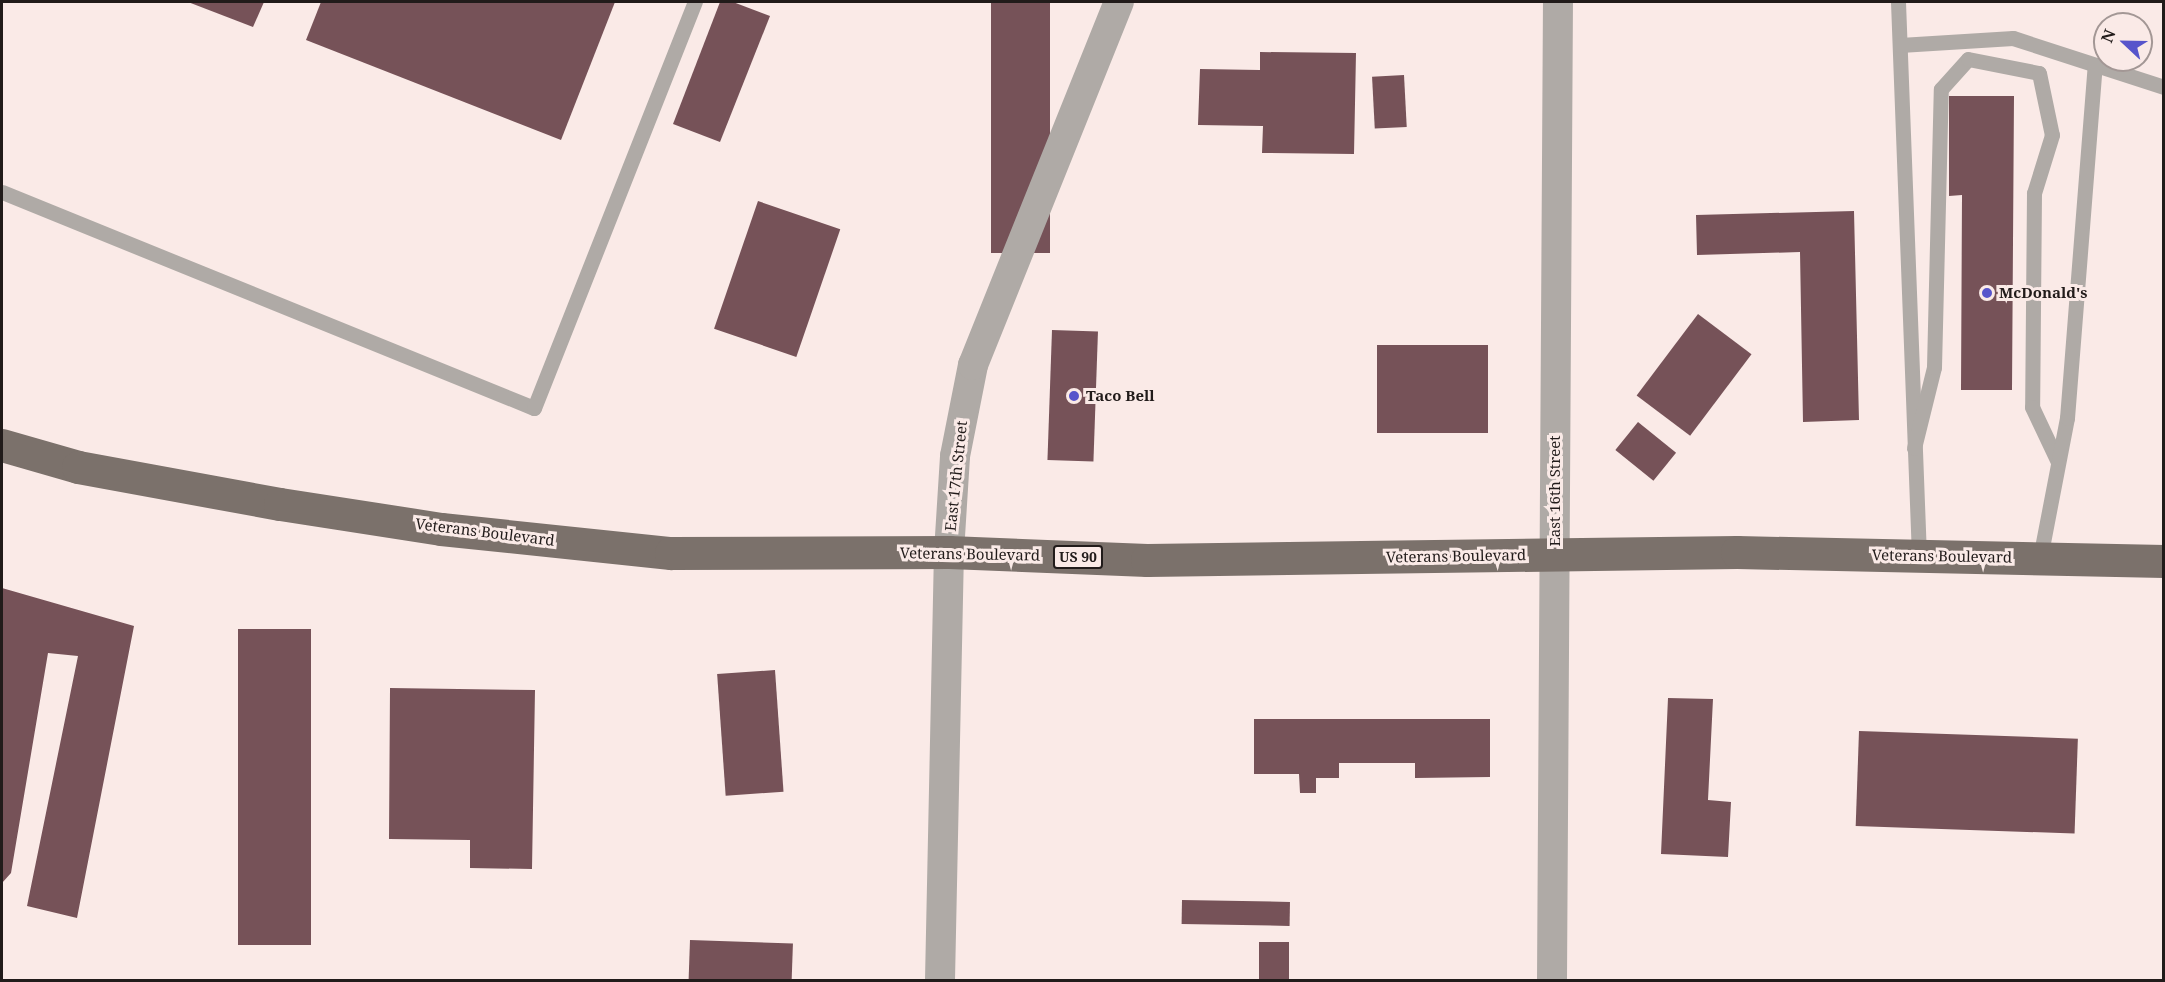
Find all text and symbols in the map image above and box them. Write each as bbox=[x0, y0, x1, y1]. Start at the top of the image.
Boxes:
north arrow bbox=[2093, 12, 2153, 72]
text: N bbox=[2096, 26, 2121, 46]
place label: McDonald's bbox=[1999, 284, 2087, 302]
marker: McDonald's bbox=[1980, 286, 1994, 300]
place label: Taco Bell bbox=[1086, 387, 1155, 405]
marker: Taco Bell bbox=[1067, 389, 1081, 403]
street label: East 17th Street bbox=[941, 420, 971, 532]
street label: East 16th Street bbox=[1546, 435, 1564, 547]
street label: Veterans Boulevard bbox=[414, 515, 556, 549]
street label: Veterans Boulevard bbox=[900, 544, 1040, 564]
road number: US 90 bbox=[1052, 546, 1104, 568]
street label: Veterans Boulevard bbox=[1386, 546, 1526, 566]
street label: Veterans Boulevard bbox=[1872, 546, 2012, 566]

